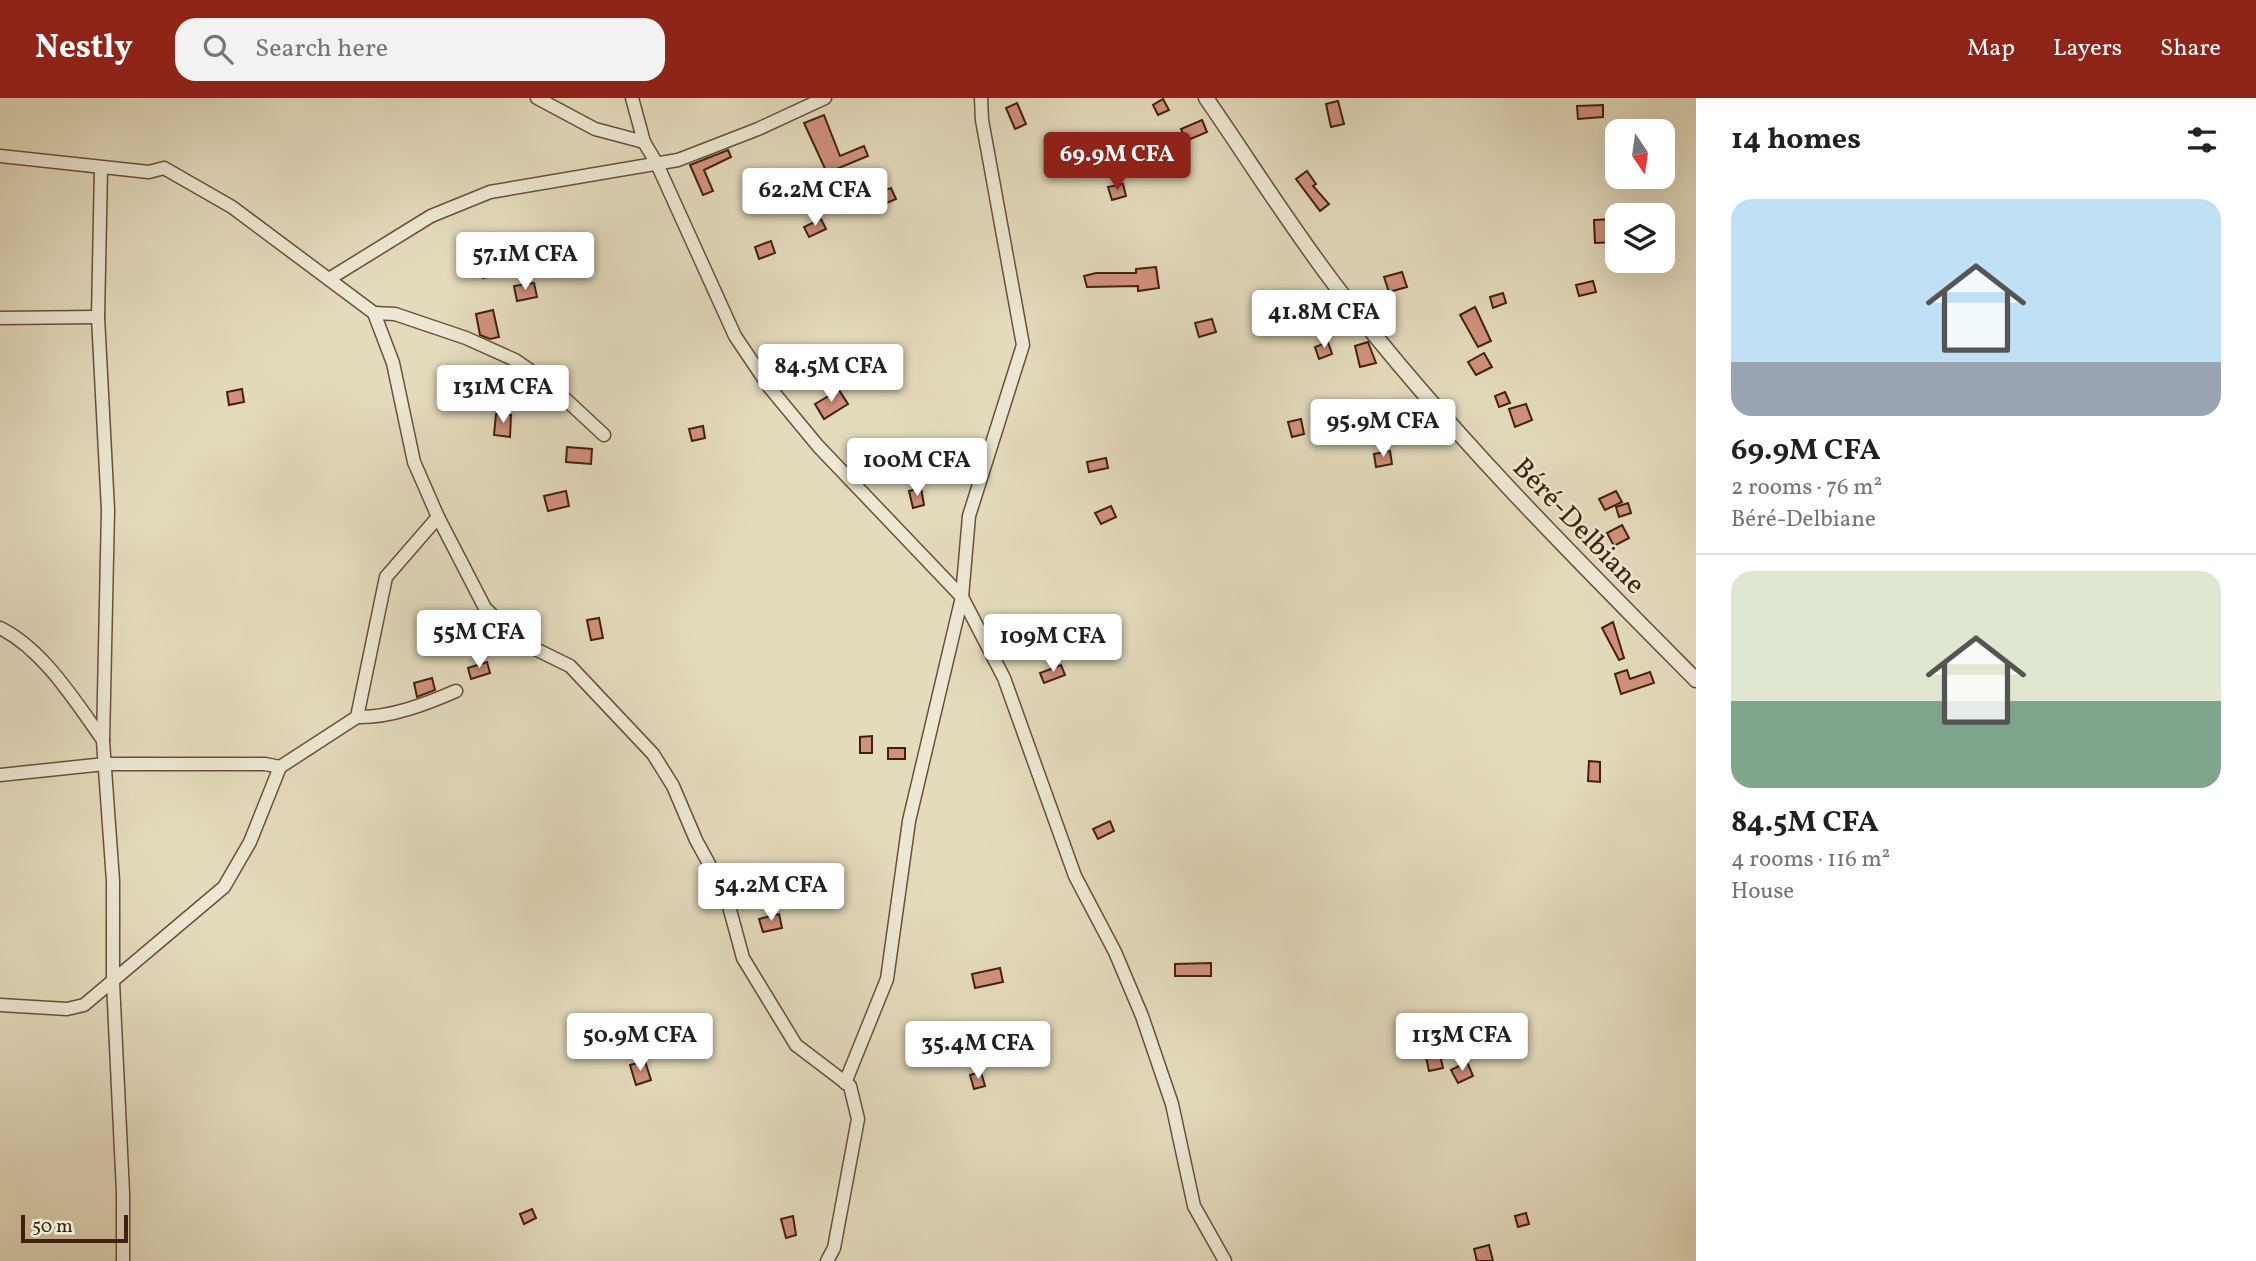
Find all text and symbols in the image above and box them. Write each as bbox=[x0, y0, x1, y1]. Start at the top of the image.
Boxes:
search box bbox=[175, 18, 665, 81]
text: Nestly bbox=[35, 26, 133, 72]
icon: search bbox=[199, 30, 237, 68]
text: Search here bbox=[255, 31, 388, 67]
text: Map bbox=[1967, 32, 2015, 66]
text: Layers bbox=[2053, 32, 2122, 66]
text: Share bbox=[2160, 32, 2221, 66]
north arrow bbox=[1605, 119, 1675, 189]
map controls bbox=[1605, 119, 1675, 273]
text: 14 homes bbox=[1731, 119, 1861, 161]
icon: filters bbox=[2183, 121, 2221, 159]
pin: 69.9M CFA bbox=[1037, 132, 1197, 192]
text: 69.9M CFA bbox=[1060, 139, 1174, 171]
pin: 62.2M CFA bbox=[735, 169, 895, 228]
text: 62.2M CFA bbox=[758, 175, 872, 207]
button: layers bbox=[1605, 203, 1675, 273]
pin: 57.1M CFA bbox=[445, 232, 605, 292]
text: 57.1M CFA bbox=[472, 239, 578, 271]
icon: home bbox=[1913, 245, 2039, 371]
pin: 41.8M CFA bbox=[1244, 290, 1404, 350]
text: 41.8M CFA bbox=[1268, 297, 1380, 329]
pin: 84.5M CFA bbox=[751, 344, 911, 404]
text: 84.5M CFA bbox=[774, 351, 888, 383]
pin: 131M CFA bbox=[431, 366, 575, 425]
text: 131M CFA bbox=[453, 372, 553, 404]
pin: 95.9M CFA bbox=[1303, 400, 1463, 459]
text: 95.9M CFA bbox=[1326, 406, 1440, 438]
text: 69.9M CFA bbox=[1731, 430, 1881, 472]
pin: 100M CFA bbox=[845, 438, 989, 498]
text: 100M CFA bbox=[863, 445, 971, 477]
street label: Béré-Delbiane bbox=[1503, 450, 1653, 604]
text: 2 rooms · 76 m² bbox=[1731, 472, 1882, 504]
text: Béré-Delbiane bbox=[1731, 504, 1876, 536]
pin: 55M CFA bbox=[414, 610, 544, 670]
pin: 109M CFA bbox=[981, 614, 1125, 674]
text: 55M CFA bbox=[433, 617, 525, 649]
icon: home bbox=[1913, 617, 2039, 743]
text: 109M CFA bbox=[1000, 621, 1106, 653]
text: 84.5M CFA bbox=[1731, 802, 1879, 844]
text: 4 rooms · 116 m² bbox=[1731, 844, 1890, 876]
pin: 54.2M CFA bbox=[691, 864, 851, 923]
text: 54.2M CFA bbox=[714, 870, 828, 902]
text: House bbox=[1731, 876, 1794, 908]
pin: 50.9M CFA bbox=[560, 1014, 720, 1073]
pin: 113M CFA bbox=[1390, 1014, 1534, 1073]
text: 50.9M CFA bbox=[583, 1020, 697, 1052]
text: 113M CFA bbox=[1412, 1020, 1512, 1052]
pin: 35.4M CFA bbox=[898, 1021, 1058, 1081]
text: 35.4M CFA bbox=[921, 1028, 1035, 1060]
scale bar bbox=[21, 1212, 128, 1244]
text: 50 m bbox=[32, 1214, 73, 1240]

